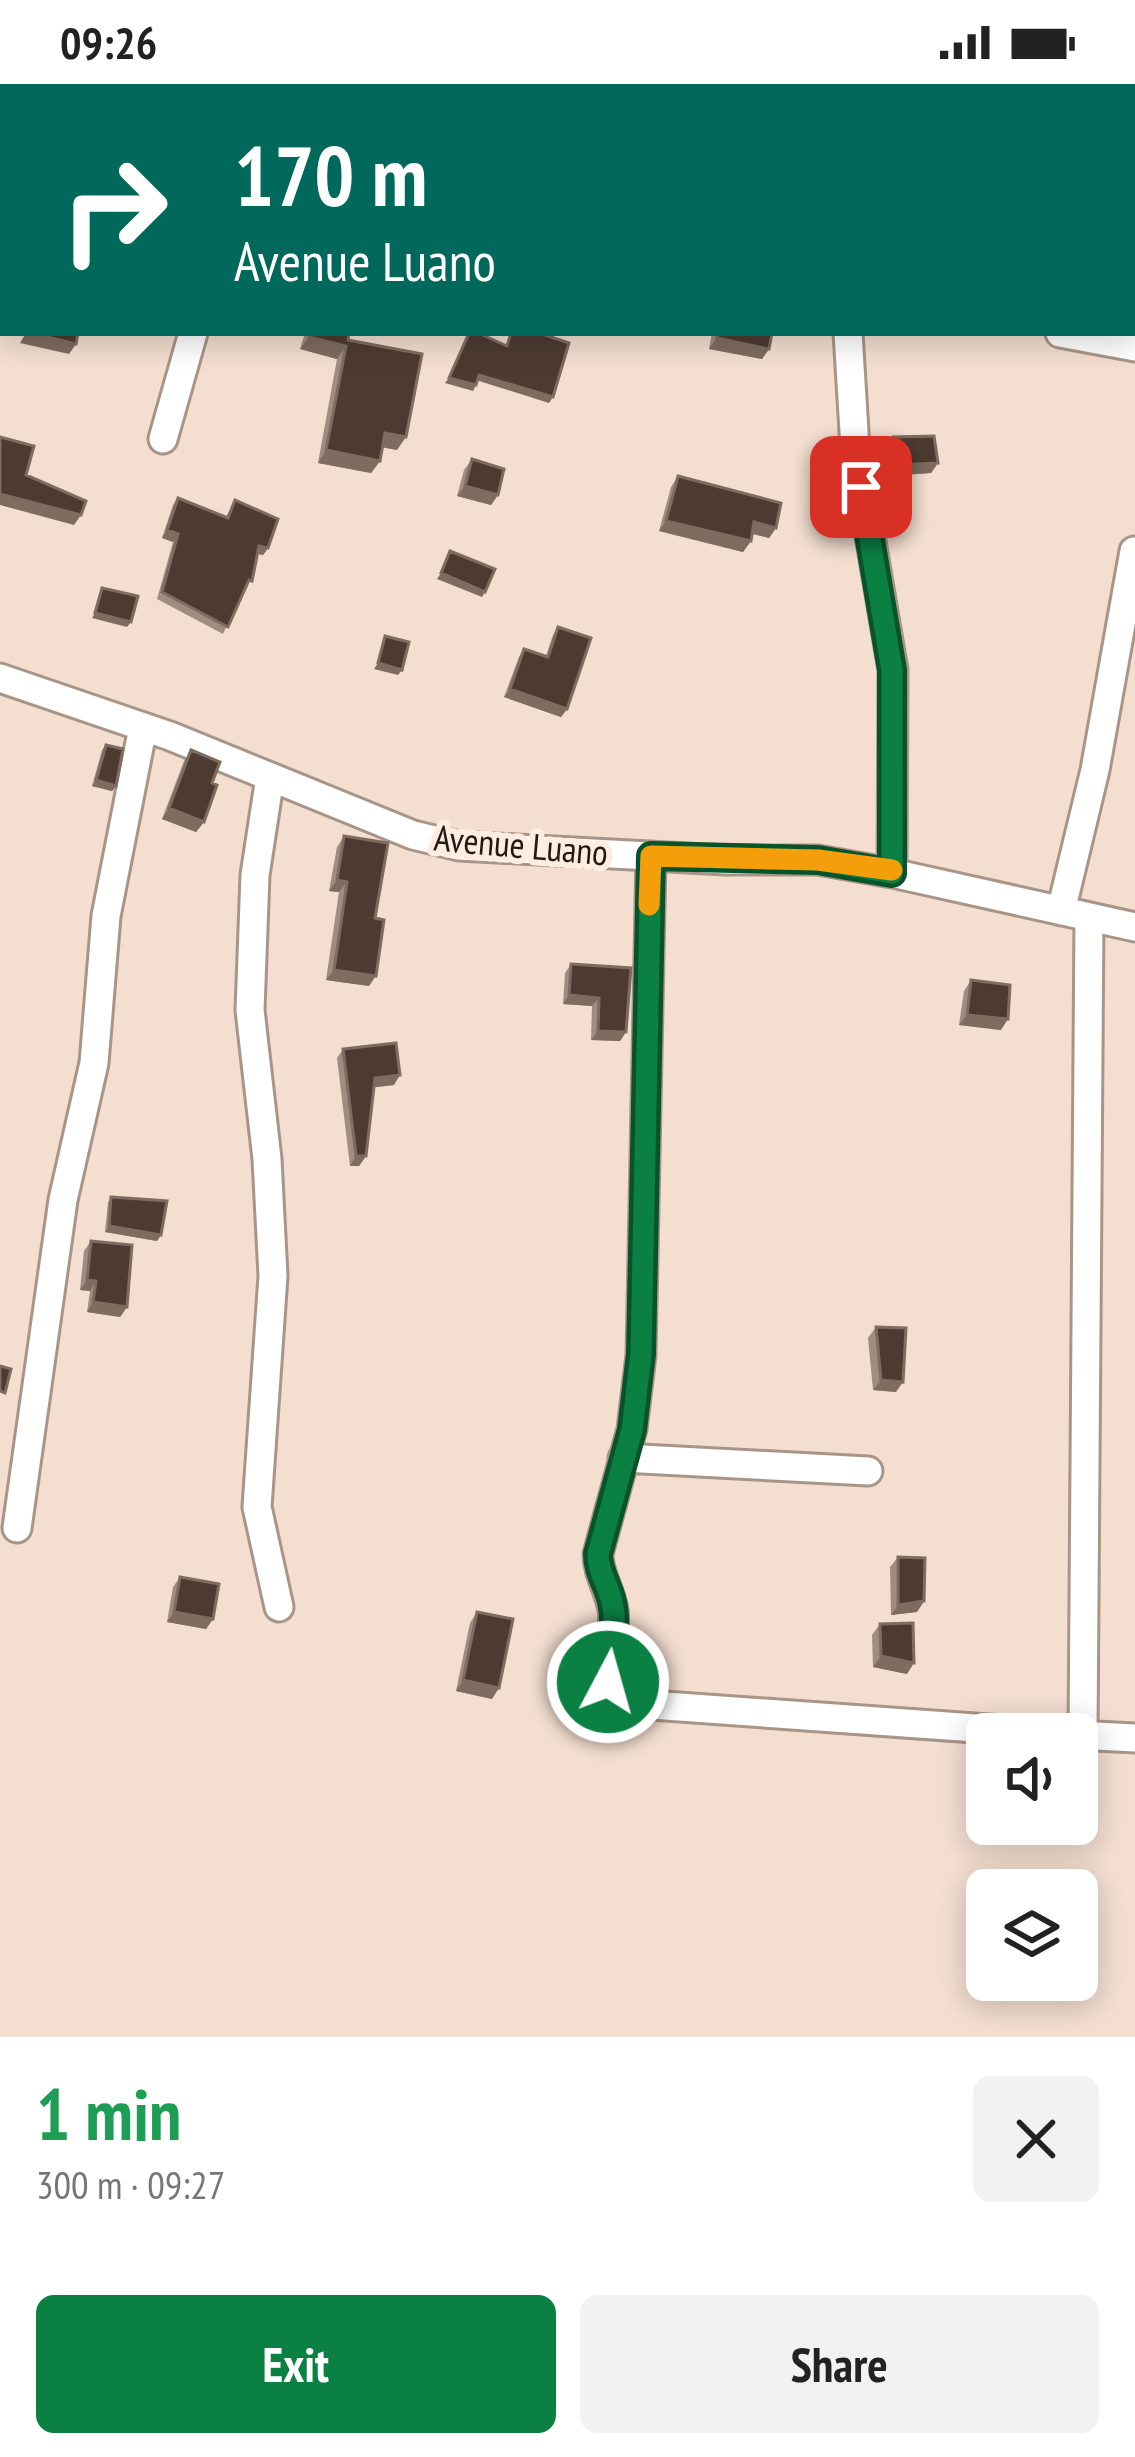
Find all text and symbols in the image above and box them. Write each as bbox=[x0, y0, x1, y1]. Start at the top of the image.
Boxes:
text: 09:26 bbox=[60, 13, 157, 71]
text: 170 m bbox=[234, 120, 427, 229]
icon: right bbox=[36, 132, 192, 288]
text: Avenue Luano bbox=[234, 226, 496, 296]
pin bbox=[810, 436, 912, 538]
icon: arrive bbox=[828, 454, 894, 520]
street label: Avenue Luano bbox=[432, 813, 610, 876]
position arrow bbox=[545, 1619, 671, 1745]
map controls bbox=[966, 1713, 1098, 2001]
button: sound bbox=[966, 1713, 1098, 1845]
button: layers bbox=[966, 1869, 1098, 2001]
text: 1 min bbox=[36, 2067, 181, 2160]
button: close bbox=[973, 2076, 1099, 2202]
text: 300 m · 09:27 bbox=[36, 2159, 225, 2210]
button: Exit bbox=[36, 2295, 556, 2433]
button: Share bbox=[580, 2295, 1099, 2433]

